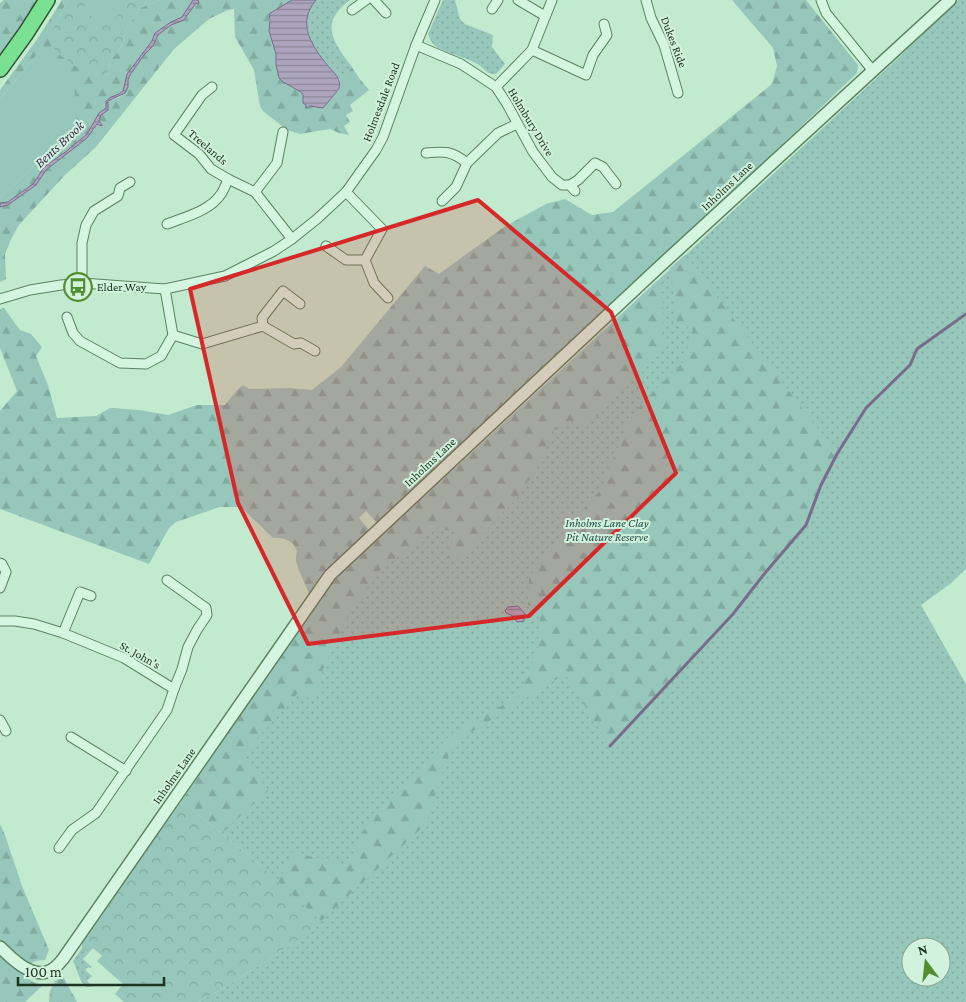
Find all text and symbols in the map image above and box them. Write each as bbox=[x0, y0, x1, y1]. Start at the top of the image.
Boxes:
street label: Dukes Ride bbox=[658, 14, 690, 70]
street label: Holmesdale Road bbox=[360, 60, 403, 143]
street label: Holmbury Drive bbox=[505, 85, 557, 159]
water label: Bents Brook bbox=[31, 117, 88, 171]
street label: Treelands bbox=[186, 126, 231, 168]
street label: Inholms Lane bbox=[698, 159, 756, 213]
bus stop icon: Elder Way bbox=[63, 272, 93, 302]
place label: Elder Way bbox=[97, 280, 147, 294]
street label: Inholms Lane bbox=[401, 435, 459, 489]
park label: Inholms Lane Clay Pit Nature Reserve bbox=[565, 516, 649, 544]
street label: St. John's bbox=[117, 638, 163, 672]
street label: Inholms Lane bbox=[149, 745, 199, 807]
north arrow bbox=[901, 937, 951, 987]
text: N bbox=[916, 940, 930, 958]
scale bar bbox=[18, 954, 164, 986]
text: 100 m bbox=[25, 964, 62, 980]

